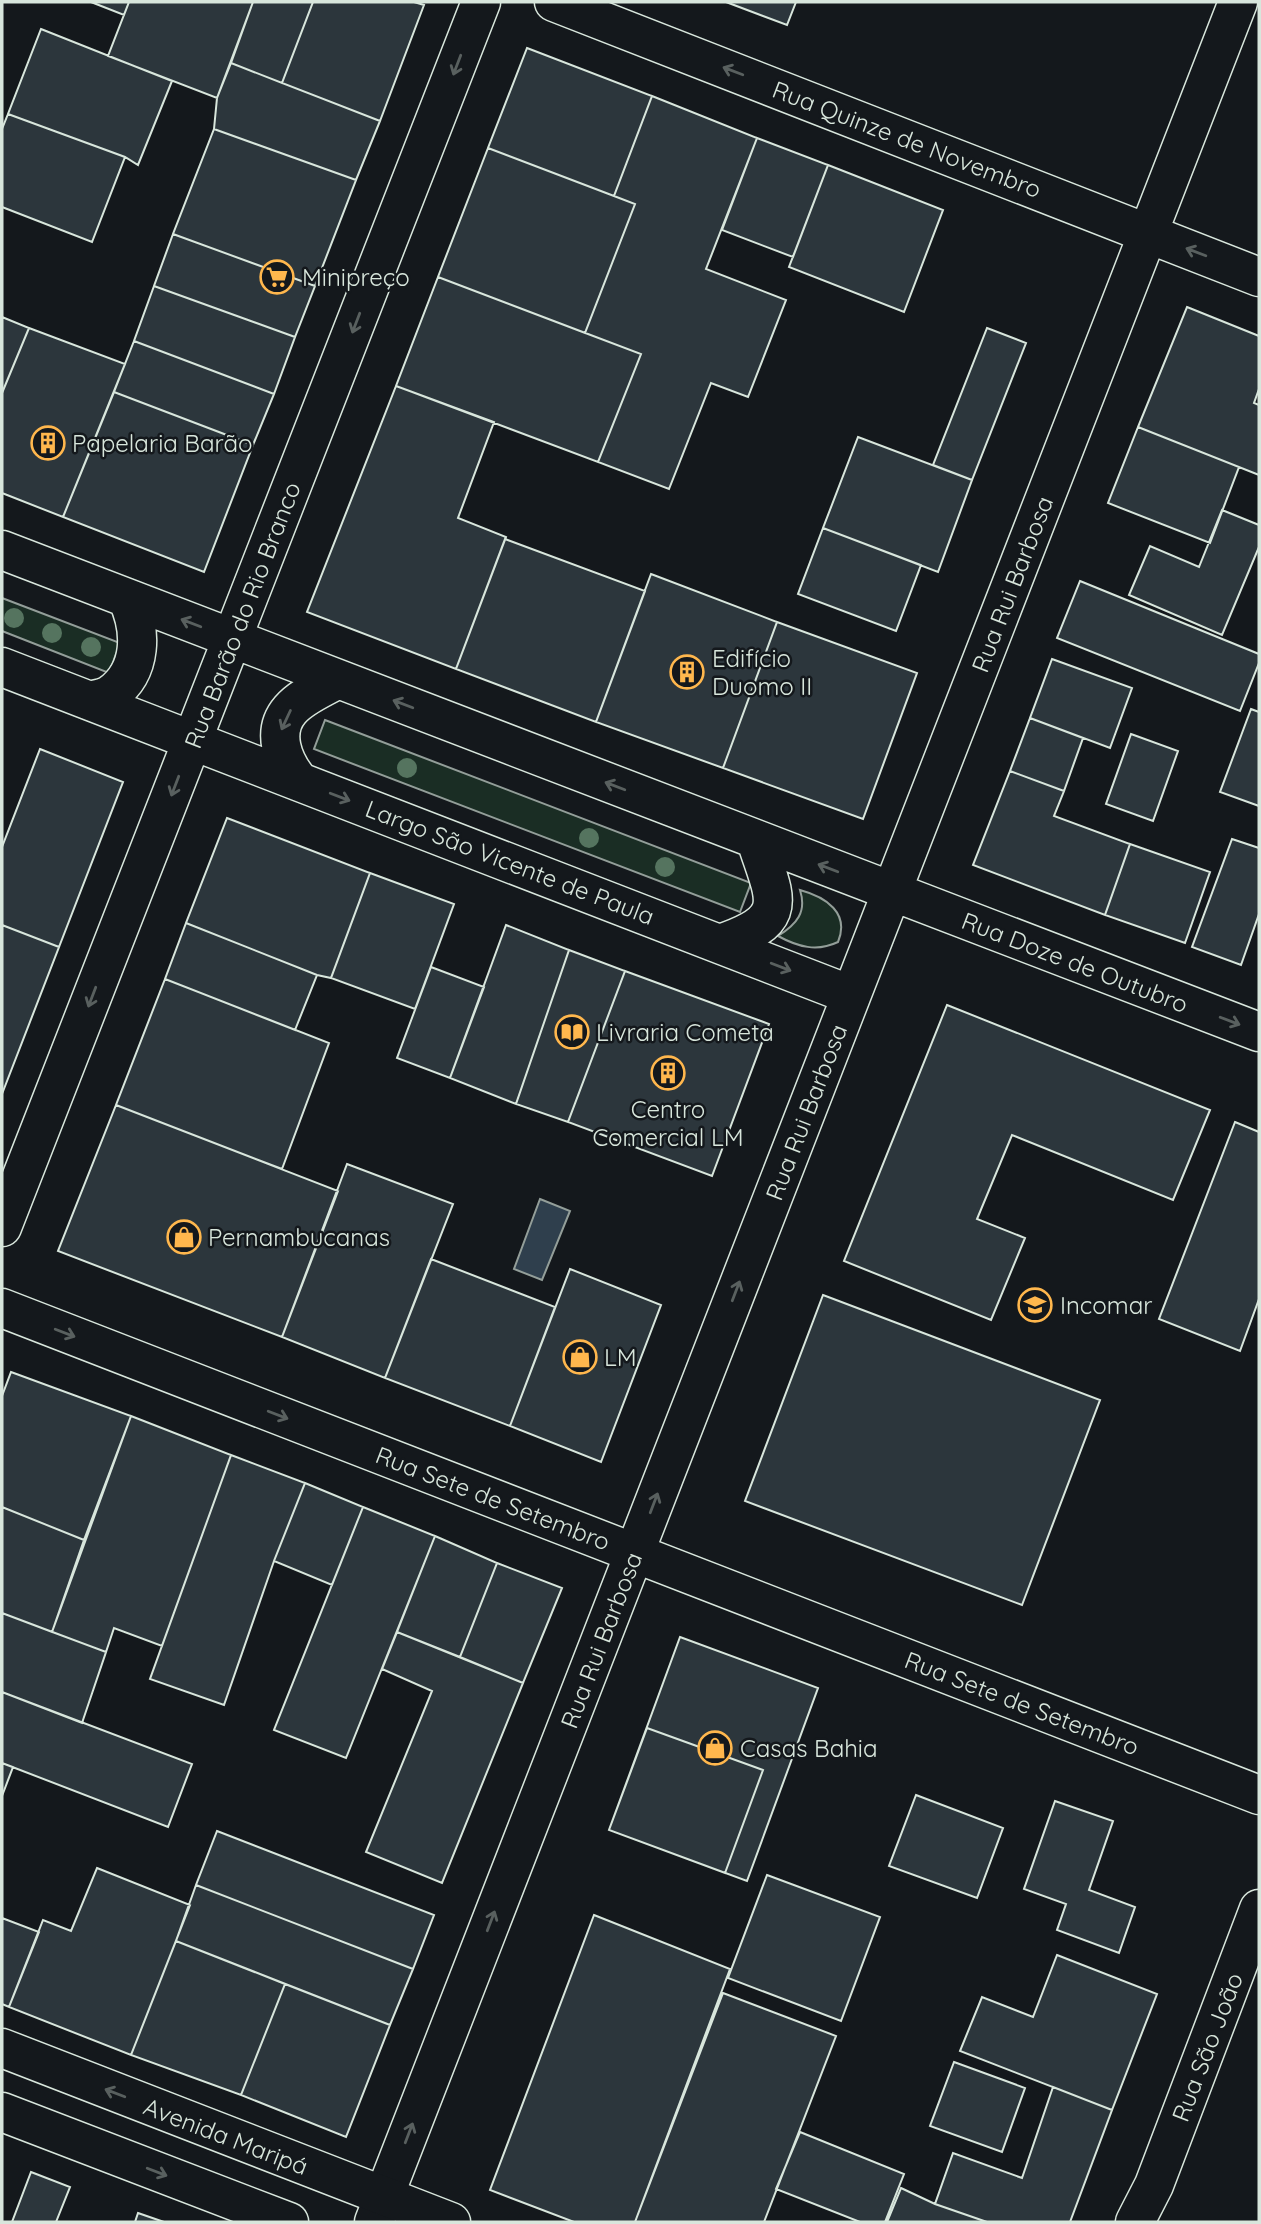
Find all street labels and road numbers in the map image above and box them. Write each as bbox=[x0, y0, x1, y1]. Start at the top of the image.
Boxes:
street label: Rua Quinze de Novembro bbox=[768, 74, 1046, 204]
street label: Rua Barão do Rio Branco bbox=[177, 477, 307, 753]
street label: Rua Rui Barbosa bbox=[965, 492, 1059, 676]
street label: Largo São Vicente de Paula bbox=[361, 793, 659, 931]
street label: Rua Doze de Outubro bbox=[958, 905, 1192, 1019]
street label: Rua Rui Barbosa bbox=[759, 1020, 853, 1204]
street label: Rua Sete de Setembro bbox=[372, 1439, 614, 1557]
street label: Rua Rui Barbosa bbox=[554, 1548, 648, 1732]
street label: Rua Sete de Setembro bbox=[901, 1644, 1143, 1762]
street label: Rua São João bbox=[1165, 1968, 1249, 2126]
street label: Avenida Maripá bbox=[140, 2091, 312, 2181]

